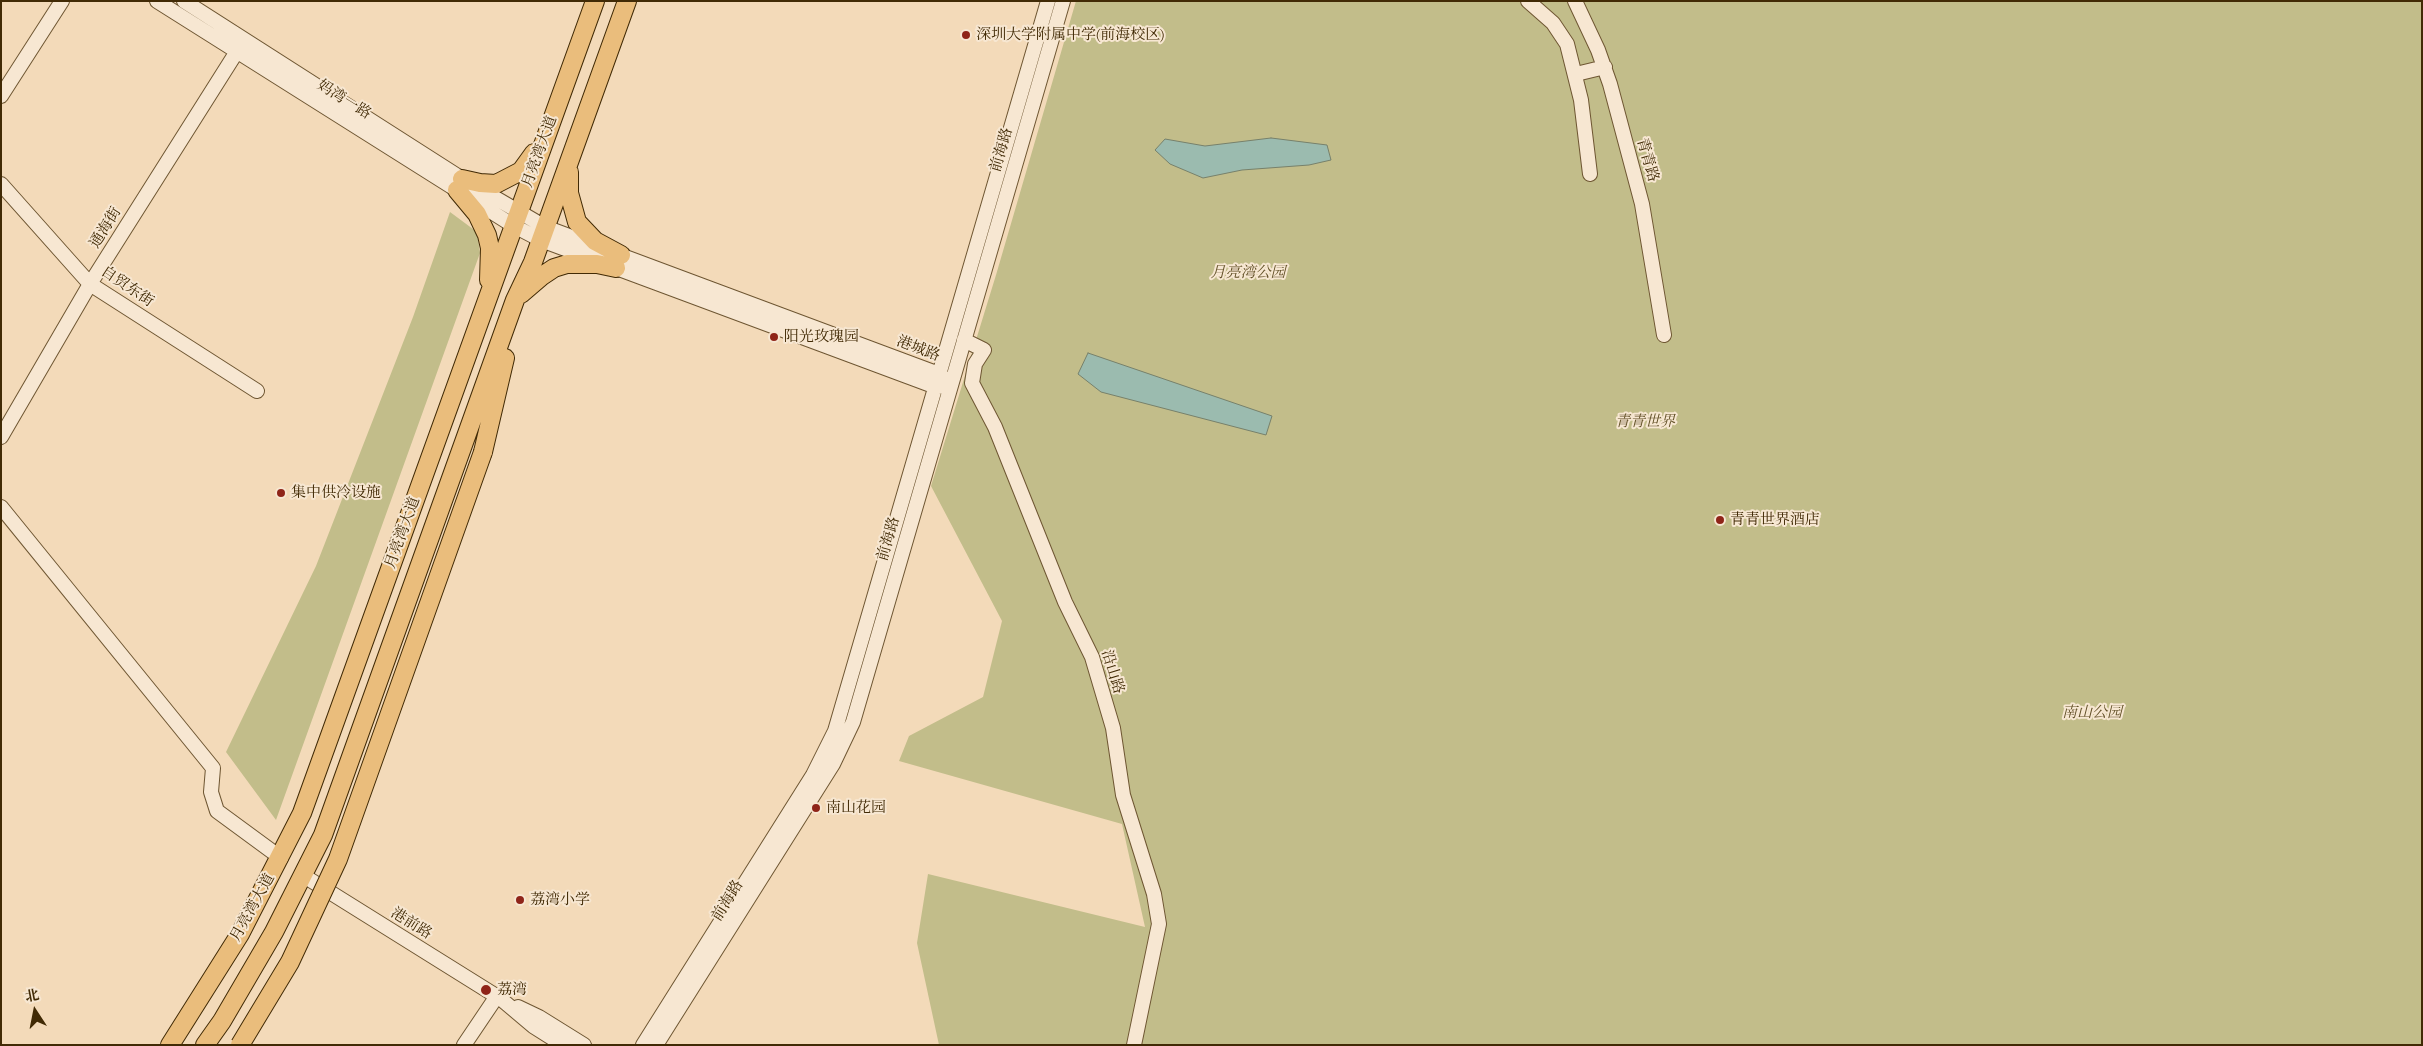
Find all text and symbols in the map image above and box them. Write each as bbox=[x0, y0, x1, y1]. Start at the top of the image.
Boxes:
place label: 深圳大学附属中学(前海校区) bbox=[976, 26, 1164, 44]
marker: 深圳大学附属中学(前海校区) bbox=[960, 29, 972, 41]
street label: 妈湾一路 bbox=[314, 76, 374, 124]
street label: 月亮湾大道 bbox=[519, 114, 561, 190]
street label: 前海路 bbox=[987, 126, 1017, 174]
street label: 青青路 bbox=[1632, 136, 1662, 184]
street label: 通海街 bbox=[86, 204, 126, 252]
street label: 自贸东街 bbox=[97, 263, 157, 311]
park label: 月亮湾公园 bbox=[1211, 264, 1285, 282]
place label: 阳光玫瑰园 bbox=[784, 328, 859, 346]
marker: 阳光玫瑰园 bbox=[768, 331, 780, 343]
street label: 港城路 bbox=[894, 333, 942, 365]
park label: 青青世界 bbox=[1615, 413, 1675, 431]
place label: 集中供冷设施 bbox=[291, 484, 381, 502]
marker: 集中供冷设施 bbox=[275, 487, 287, 499]
street label: 月亮湾大道 bbox=[382, 495, 424, 571]
place label: 青青世界酒店 bbox=[1730, 511, 1820, 529]
marker: 青青世界酒店 bbox=[1714, 514, 1726, 526]
street label: 前海路 bbox=[874, 515, 904, 563]
street label: 沿山路 bbox=[1097, 648, 1127, 696]
park label: 南山公园 bbox=[2062, 704, 2122, 722]
place label: 南山花园 bbox=[826, 799, 886, 817]
marker: 南山花园 bbox=[810, 802, 822, 814]
street label: 月亮湾大道 bbox=[227, 871, 279, 945]
street label: 前海路 bbox=[708, 877, 748, 925]
place label: 荔湾小学 bbox=[530, 891, 590, 909]
marker: 荔湾小学 bbox=[514, 894, 526, 906]
street label: 港前路 bbox=[387, 904, 435, 944]
place label: 荔湾 bbox=[497, 981, 527, 999]
marker: 荔湾 bbox=[479, 983, 493, 997]
north arrow bbox=[10, 986, 60, 1036]
text: 北 bbox=[24, 986, 41, 1005]

